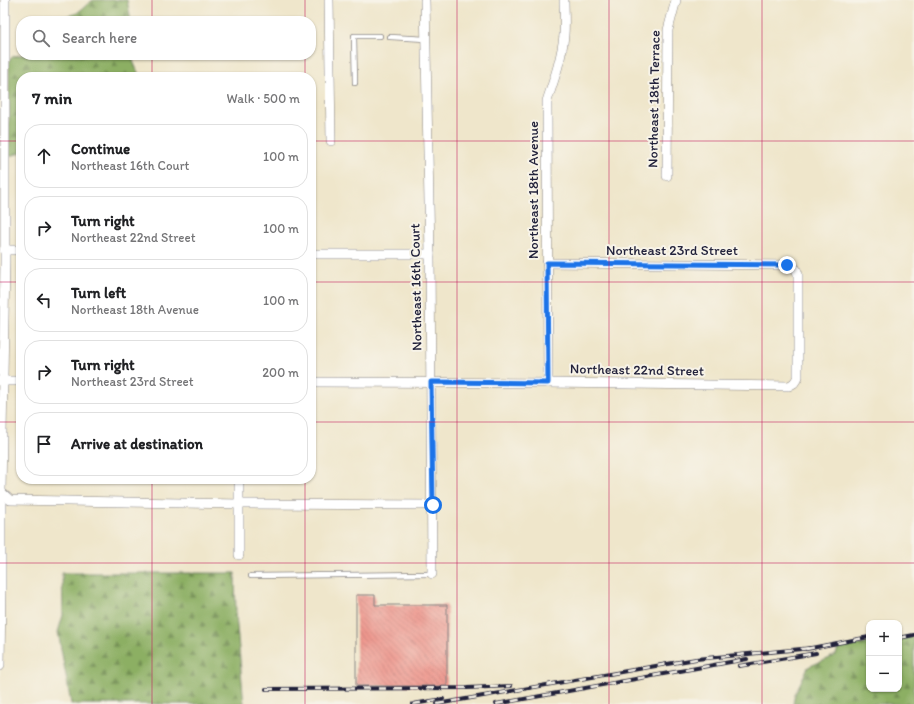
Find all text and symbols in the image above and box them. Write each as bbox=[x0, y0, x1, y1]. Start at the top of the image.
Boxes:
search box bbox=[16, 16, 316, 60]
icon: search bbox=[30, 27, 52, 49]
text: Search here bbox=[62, 29, 137, 47]
street label: Northeast 18th Terrace bbox=[644, 30, 664, 168]
text: 7 min bbox=[32, 88, 72, 108]
text: Walk · 500 m bbox=[227, 91, 300, 106]
street label: Northeast 18th Avenue bbox=[525, 121, 542, 259]
text: Continue bbox=[71, 140, 130, 158]
icon: ahead bbox=[33, 145, 55, 167]
text: 100 m bbox=[263, 149, 299, 164]
text: Northeast 16th Court bbox=[71, 158, 189, 173]
text: Turn right bbox=[71, 212, 135, 230]
icon: right bbox=[33, 217, 55, 239]
text: 100 m bbox=[263, 221, 299, 236]
street label: Northeast 16th Court bbox=[406, 223, 426, 351]
text: Northeast 22nd Street bbox=[71, 230, 196, 245]
street label: Northeast 23rd Street bbox=[606, 242, 738, 259]
route end bbox=[778, 256, 796, 274]
text: Turn left bbox=[71, 284, 126, 302]
icon: left bbox=[33, 289, 55, 311]
text: 100 m bbox=[263, 293, 299, 308]
text: Northeast 18th Avenue bbox=[71, 302, 199, 317]
text: Turn right bbox=[71, 356, 135, 374]
street label: Northeast 22nd Street bbox=[570, 360, 704, 380]
icon: right bbox=[33, 361, 55, 383]
text: 200 m bbox=[262, 365, 299, 380]
text: Northeast 23rd Street bbox=[71, 374, 194, 389]
icon: arrive bbox=[33, 433, 55, 455]
text: Arrive at destination bbox=[71, 435, 203, 453]
route start bbox=[424, 496, 442, 514]
map controls bbox=[866, 620, 902, 692]
button: + bbox=[866, 620, 902, 656]
button: − bbox=[866, 656, 902, 692]

